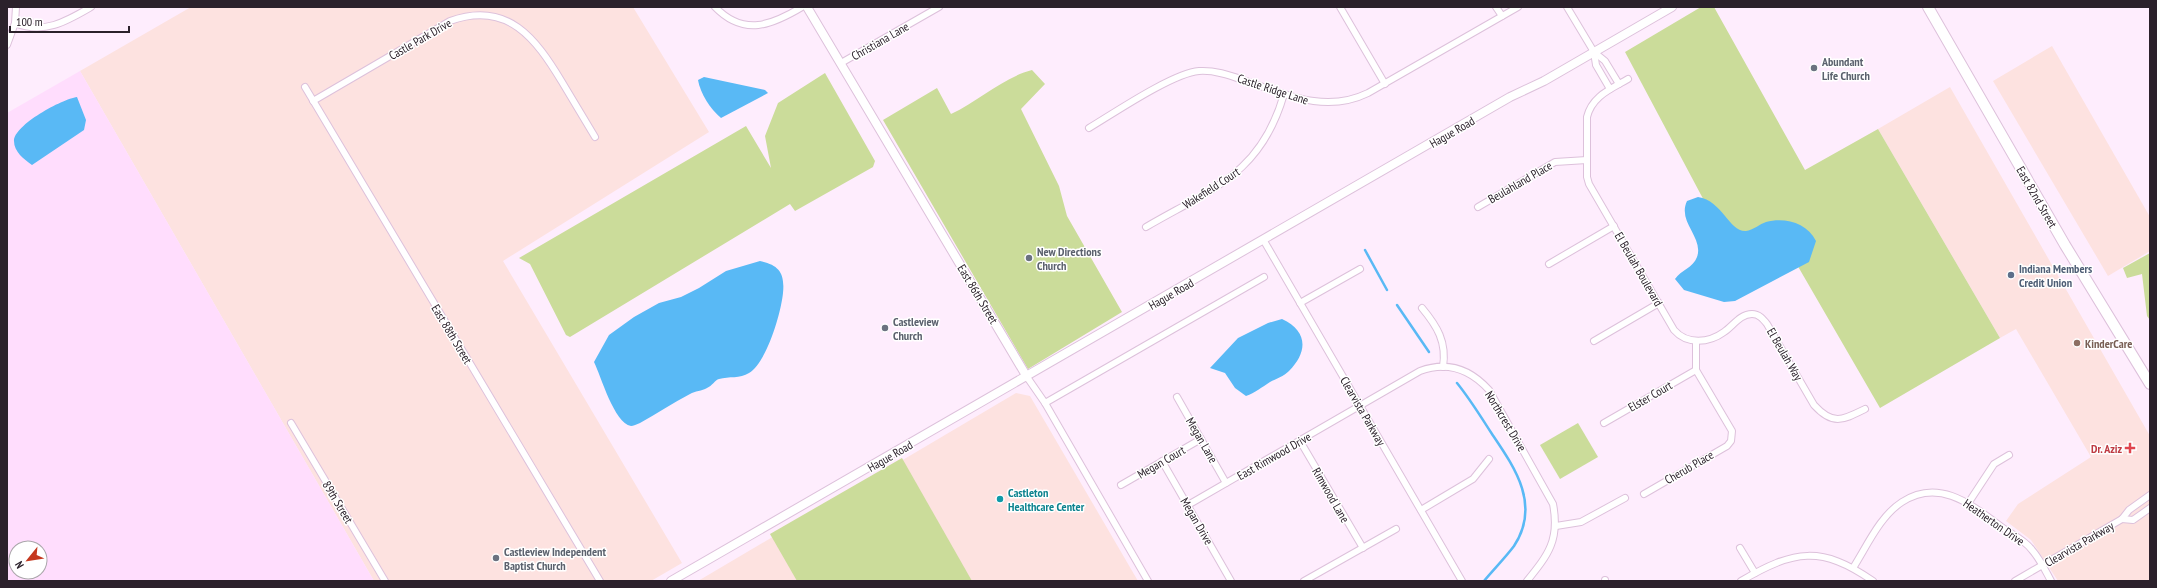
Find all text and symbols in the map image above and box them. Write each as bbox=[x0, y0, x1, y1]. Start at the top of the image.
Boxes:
scale bar bbox=[10, 8, 129, 34]
text: 100 m bbox=[16, 14, 43, 29]
street label: Castle Park Drive bbox=[386, 15, 454, 63]
street label: Christiana Lane bbox=[849, 19, 911, 63]
place label: Abundant Life Church bbox=[1821, 54, 1870, 83]
marker: Abundant Life Church bbox=[1809, 63, 1819, 73]
street label: Castle Ridge Lane bbox=[1236, 70, 1310, 108]
street label: Hague Road bbox=[1427, 113, 1477, 151]
street label: Beulahland Place bbox=[1485, 158, 1555, 206]
street label: Wakefield Court bbox=[1180, 164, 1243, 212]
street label: East 82nd Street bbox=[2013, 164, 2061, 231]
street label: El Beulah Boulevard bbox=[1612, 229, 1666, 309]
place label: New Directions Church bbox=[1037, 244, 1101, 273]
marker: New Directions Church bbox=[1024, 253, 1034, 263]
place label: Indiana Members Credit Union bbox=[2019, 261, 2092, 290]
street label: East 86th Street bbox=[954, 262, 1002, 327]
marker: Indiana Members Credit Union bbox=[2006, 270, 2016, 280]
street label: Hague Road bbox=[1146, 275, 1196, 313]
street label: East 88th Street bbox=[428, 302, 476, 367]
place label: Castleview Church bbox=[893, 314, 940, 343]
marker: Castleview Church bbox=[880, 323, 890, 333]
street label: El Beulah Way bbox=[1764, 325, 1806, 383]
place label: KinderCare bbox=[2085, 336, 2132, 351]
marker: KinderCare bbox=[2072, 338, 2082, 348]
street label: Clearvista Parkway bbox=[1337, 374, 1389, 449]
street label: Elster Court bbox=[1625, 377, 1675, 415]
street label: Northcrest Drive bbox=[1482, 388, 1530, 454]
street label: Megan Lane bbox=[1183, 415, 1221, 465]
street label: East Rimwood Drive bbox=[1234, 429, 1314, 483]
street label: Hague Road bbox=[865, 437, 915, 475]
place label: Dr. Aziz bbox=[2091, 441, 2122, 456]
street label: Megan Court bbox=[1134, 442, 1188, 482]
marker: Dr. Aziz bbox=[2125, 443, 2135, 453]
street label: Cherub Place bbox=[1662, 447, 1716, 487]
street label: Rimwood Lane bbox=[1309, 465, 1353, 525]
street label: 89th Street bbox=[320, 478, 357, 527]
place label: Castleton Healthcare Center bbox=[1008, 485, 1085, 514]
marker: Castleton Healthcare Center bbox=[995, 494, 1005, 504]
street label: Megan Drive bbox=[1177, 495, 1217, 547]
street label: Heatherton Drive bbox=[1960, 495, 2028, 549]
street label: Clearvista Parkway bbox=[2042, 518, 2117, 570]
north arrow bbox=[8, 540, 48, 580]
place label: Castleview Independent Baptist Church bbox=[504, 544, 606, 573]
marker: Castleview Independent Baptist Church bbox=[491, 553, 501, 563]
text: N bbox=[12, 559, 27, 571]

